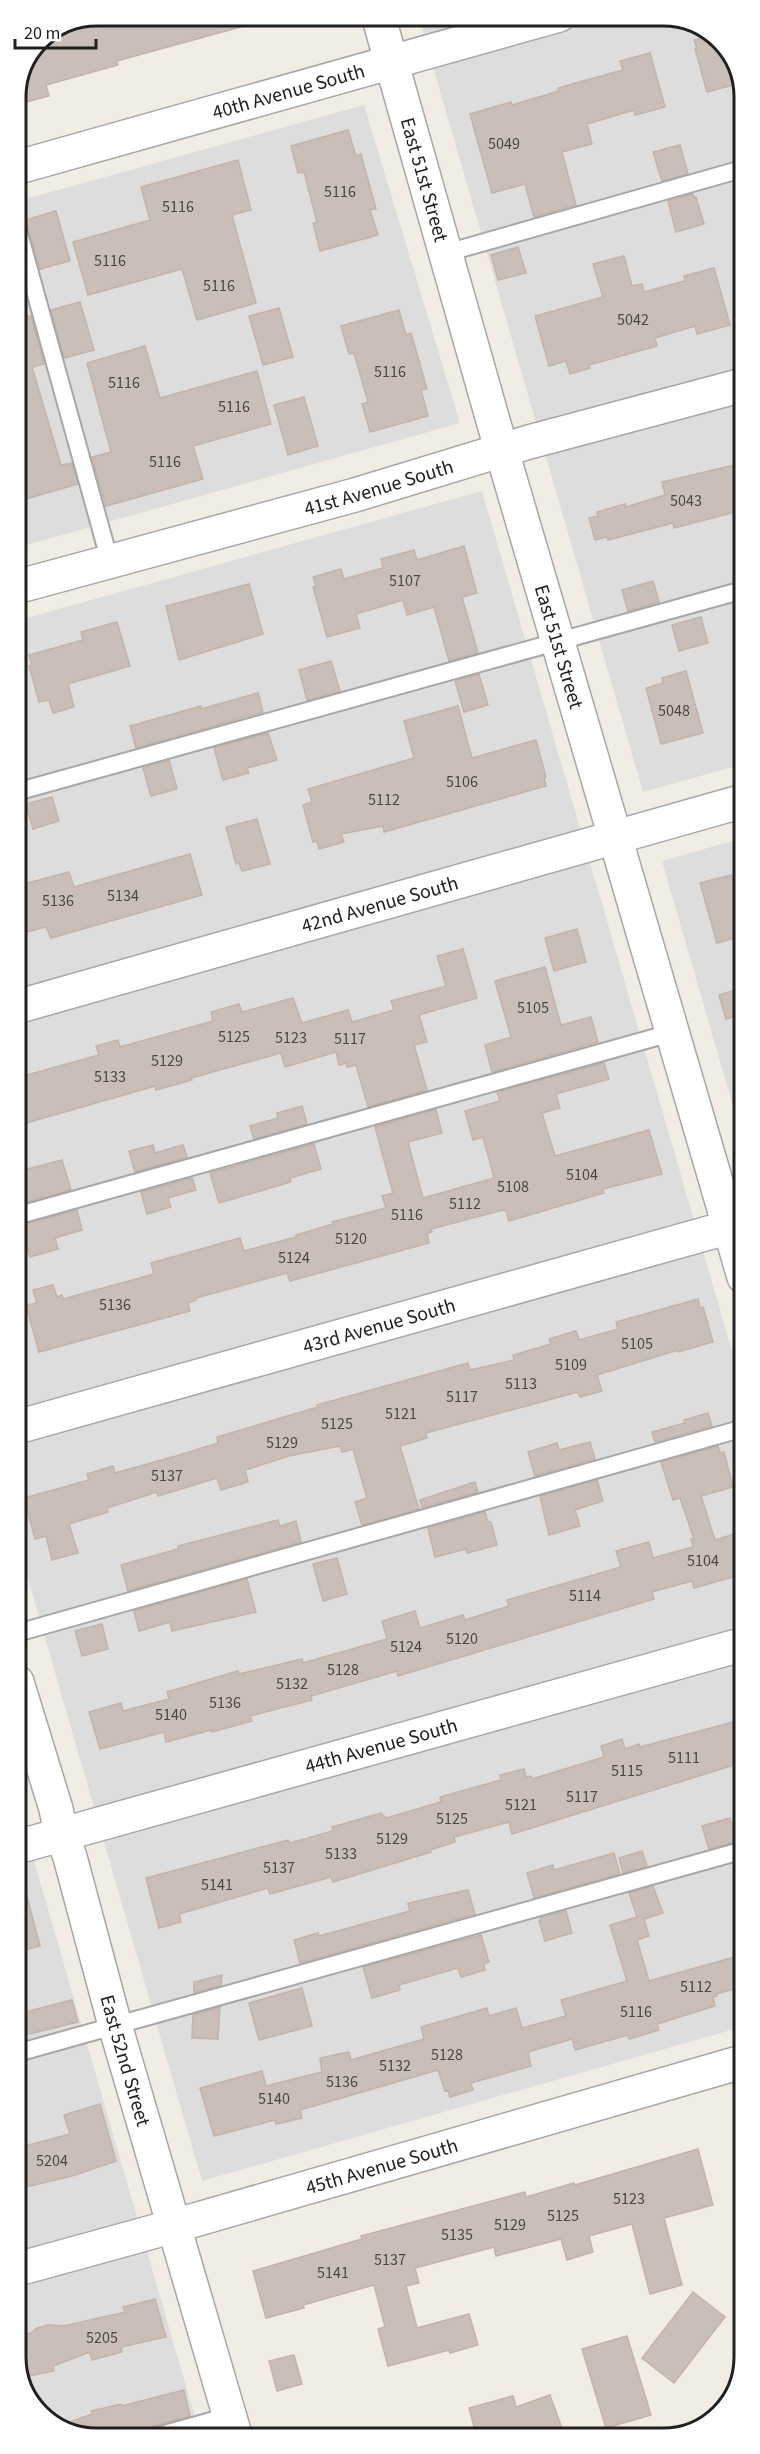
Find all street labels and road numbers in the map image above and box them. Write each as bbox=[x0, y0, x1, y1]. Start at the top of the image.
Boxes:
street label: 40th Avenue South bbox=[209, 57, 368, 127]
street label: East 51st Street bbox=[393, 114, 455, 245]
street label: 41st Avenue South bbox=[301, 453, 457, 523]
street label: East 51st Street bbox=[527, 581, 590, 712]
street label: 42nd Avenue South bbox=[298, 869, 462, 940]
street label: 43rd Avenue South bbox=[300, 1292, 459, 1361]
street label: 44th Avenue South bbox=[302, 1712, 461, 1781]
street label: East 52nd Street bbox=[93, 1992, 157, 2130]
street label: 45th Avenue South bbox=[303, 2132, 461, 2202]

